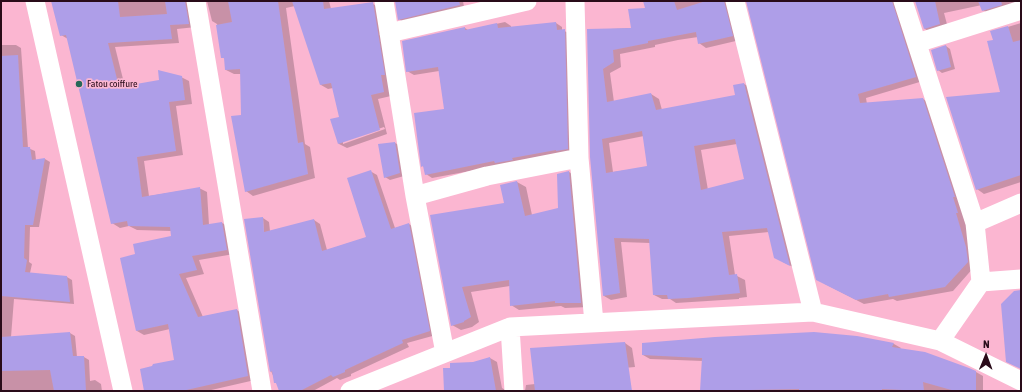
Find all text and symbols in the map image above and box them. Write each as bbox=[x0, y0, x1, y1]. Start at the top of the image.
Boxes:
place label: Fatou coiffure bbox=[87, 78, 138, 90]
marker: Fatou coiffure bbox=[74, 79, 84, 89]
north arrow bbox=[966, 336, 1006, 376]
text: N bbox=[983, 338, 990, 350]

